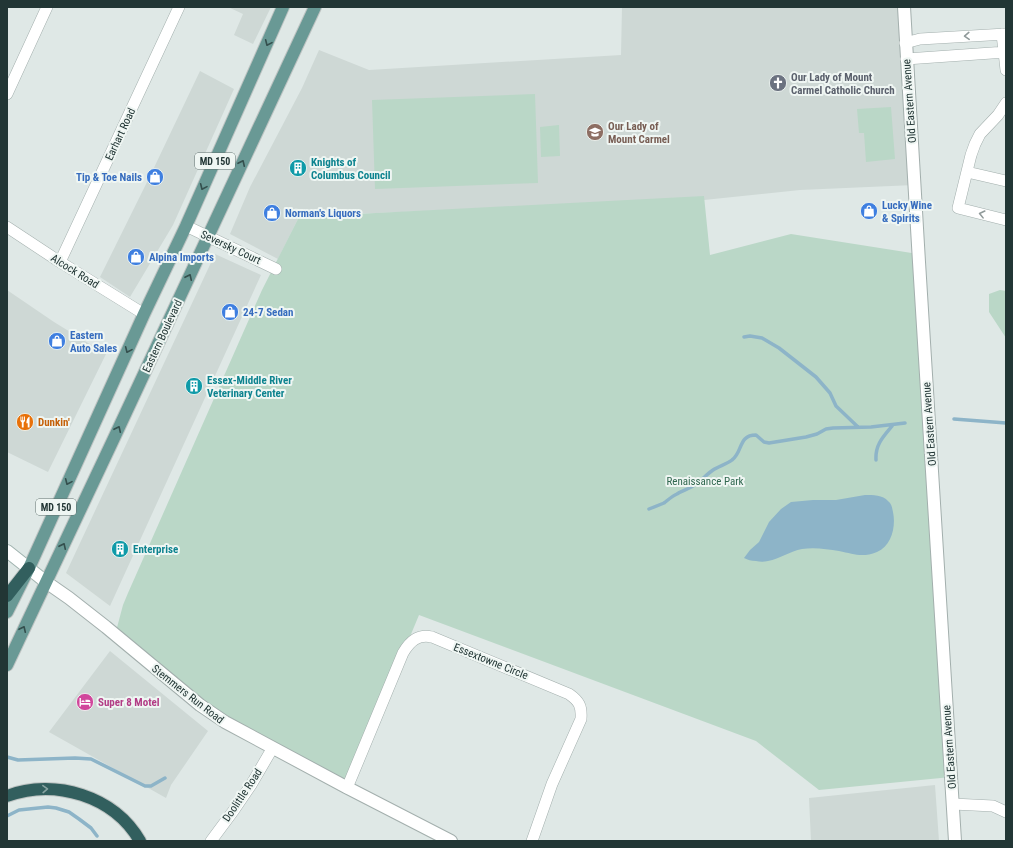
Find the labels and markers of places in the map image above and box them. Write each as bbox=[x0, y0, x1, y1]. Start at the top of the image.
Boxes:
place label: Our Lady of Mount Carmel Catholic Church bbox=[791, 71, 895, 97]
church icon: Our Lady of Mount Carmel Catholic Church bbox=[768, 73, 788, 93]
place label: Our Lady of Mount Carmel bbox=[608, 120, 670, 146]
school or university icon: Our Lady of Mount Carmel bbox=[585, 122, 605, 142]
place label: Knights of Columbus Council bbox=[311, 156, 391, 182]
building icon: Knights of Columbus Council bbox=[288, 158, 308, 178]
shop icon: Tip & Toe Nails bbox=[145, 167, 165, 187]
place label: Tip & Toe Nails bbox=[76, 171, 142, 184]
place label: Lucky Wine & Spirits bbox=[882, 199, 932, 225]
shop icon: Lucky Wine & Spirits bbox=[859, 201, 879, 221]
shop icon: Norman's Liquors bbox=[262, 203, 282, 223]
place label: Norman's Liquors bbox=[285, 207, 361, 220]
shop icon: Alpina Imports bbox=[126, 247, 146, 267]
place label: Alpina Imports bbox=[149, 251, 214, 264]
shop icon: 24-7 Sedan bbox=[220, 302, 240, 322]
place label: 24-7 Sedan bbox=[243, 306, 293, 319]
place label: Eastern Auto Sales bbox=[70, 329, 117, 355]
shop icon: Eastern Auto Sales bbox=[47, 331, 67, 351]
place label: Essex-Middle River Veterinary Center bbox=[207, 374, 292, 400]
building icon: Essex-Middle River Veterinary Center bbox=[184, 376, 204, 396]
restaurant icon: Dunkin' bbox=[15, 412, 35, 432]
place label: Dunkin' bbox=[38, 416, 70, 429]
building icon: Enterprise bbox=[110, 539, 130, 559]
place label: Enterprise bbox=[133, 543, 178, 556]
hotel icon: Super 8 Motel bbox=[75, 692, 95, 712]
place label: Super 8 Motel bbox=[98, 696, 160, 709]

